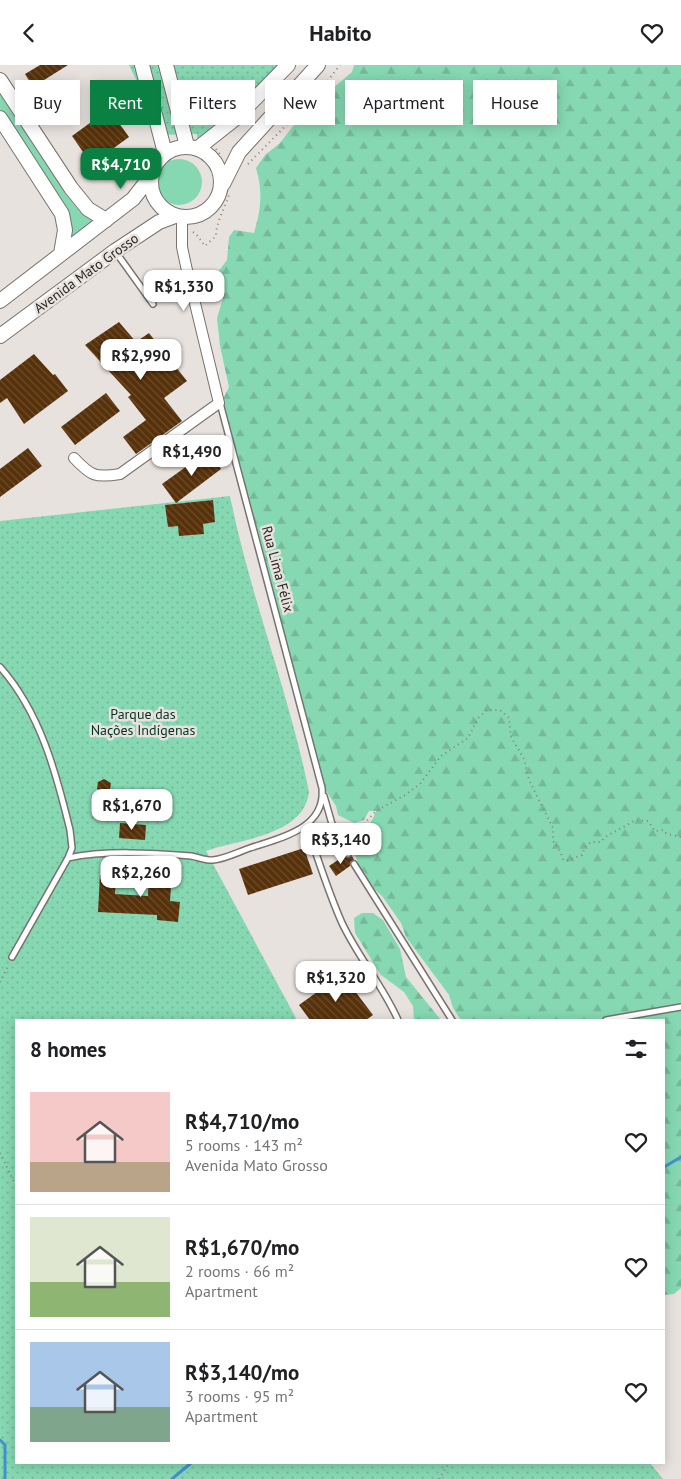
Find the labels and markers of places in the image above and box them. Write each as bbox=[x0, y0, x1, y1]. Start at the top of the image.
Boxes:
pin: R$4,710 bbox=[75, 147, 167, 190]
pin: R$1,330 bbox=[138, 269, 230, 312]
pin: R$2,990 bbox=[95, 339, 187, 381]
pin: R$1,490 bbox=[146, 435, 238, 477]
pin: R$1,670 bbox=[86, 789, 178, 831]
pin: R$3,140 bbox=[295, 823, 387, 865]
pin: R$2,260 bbox=[95, 855, 187, 898]
pin: R$1,320 bbox=[290, 961, 382, 1003]

